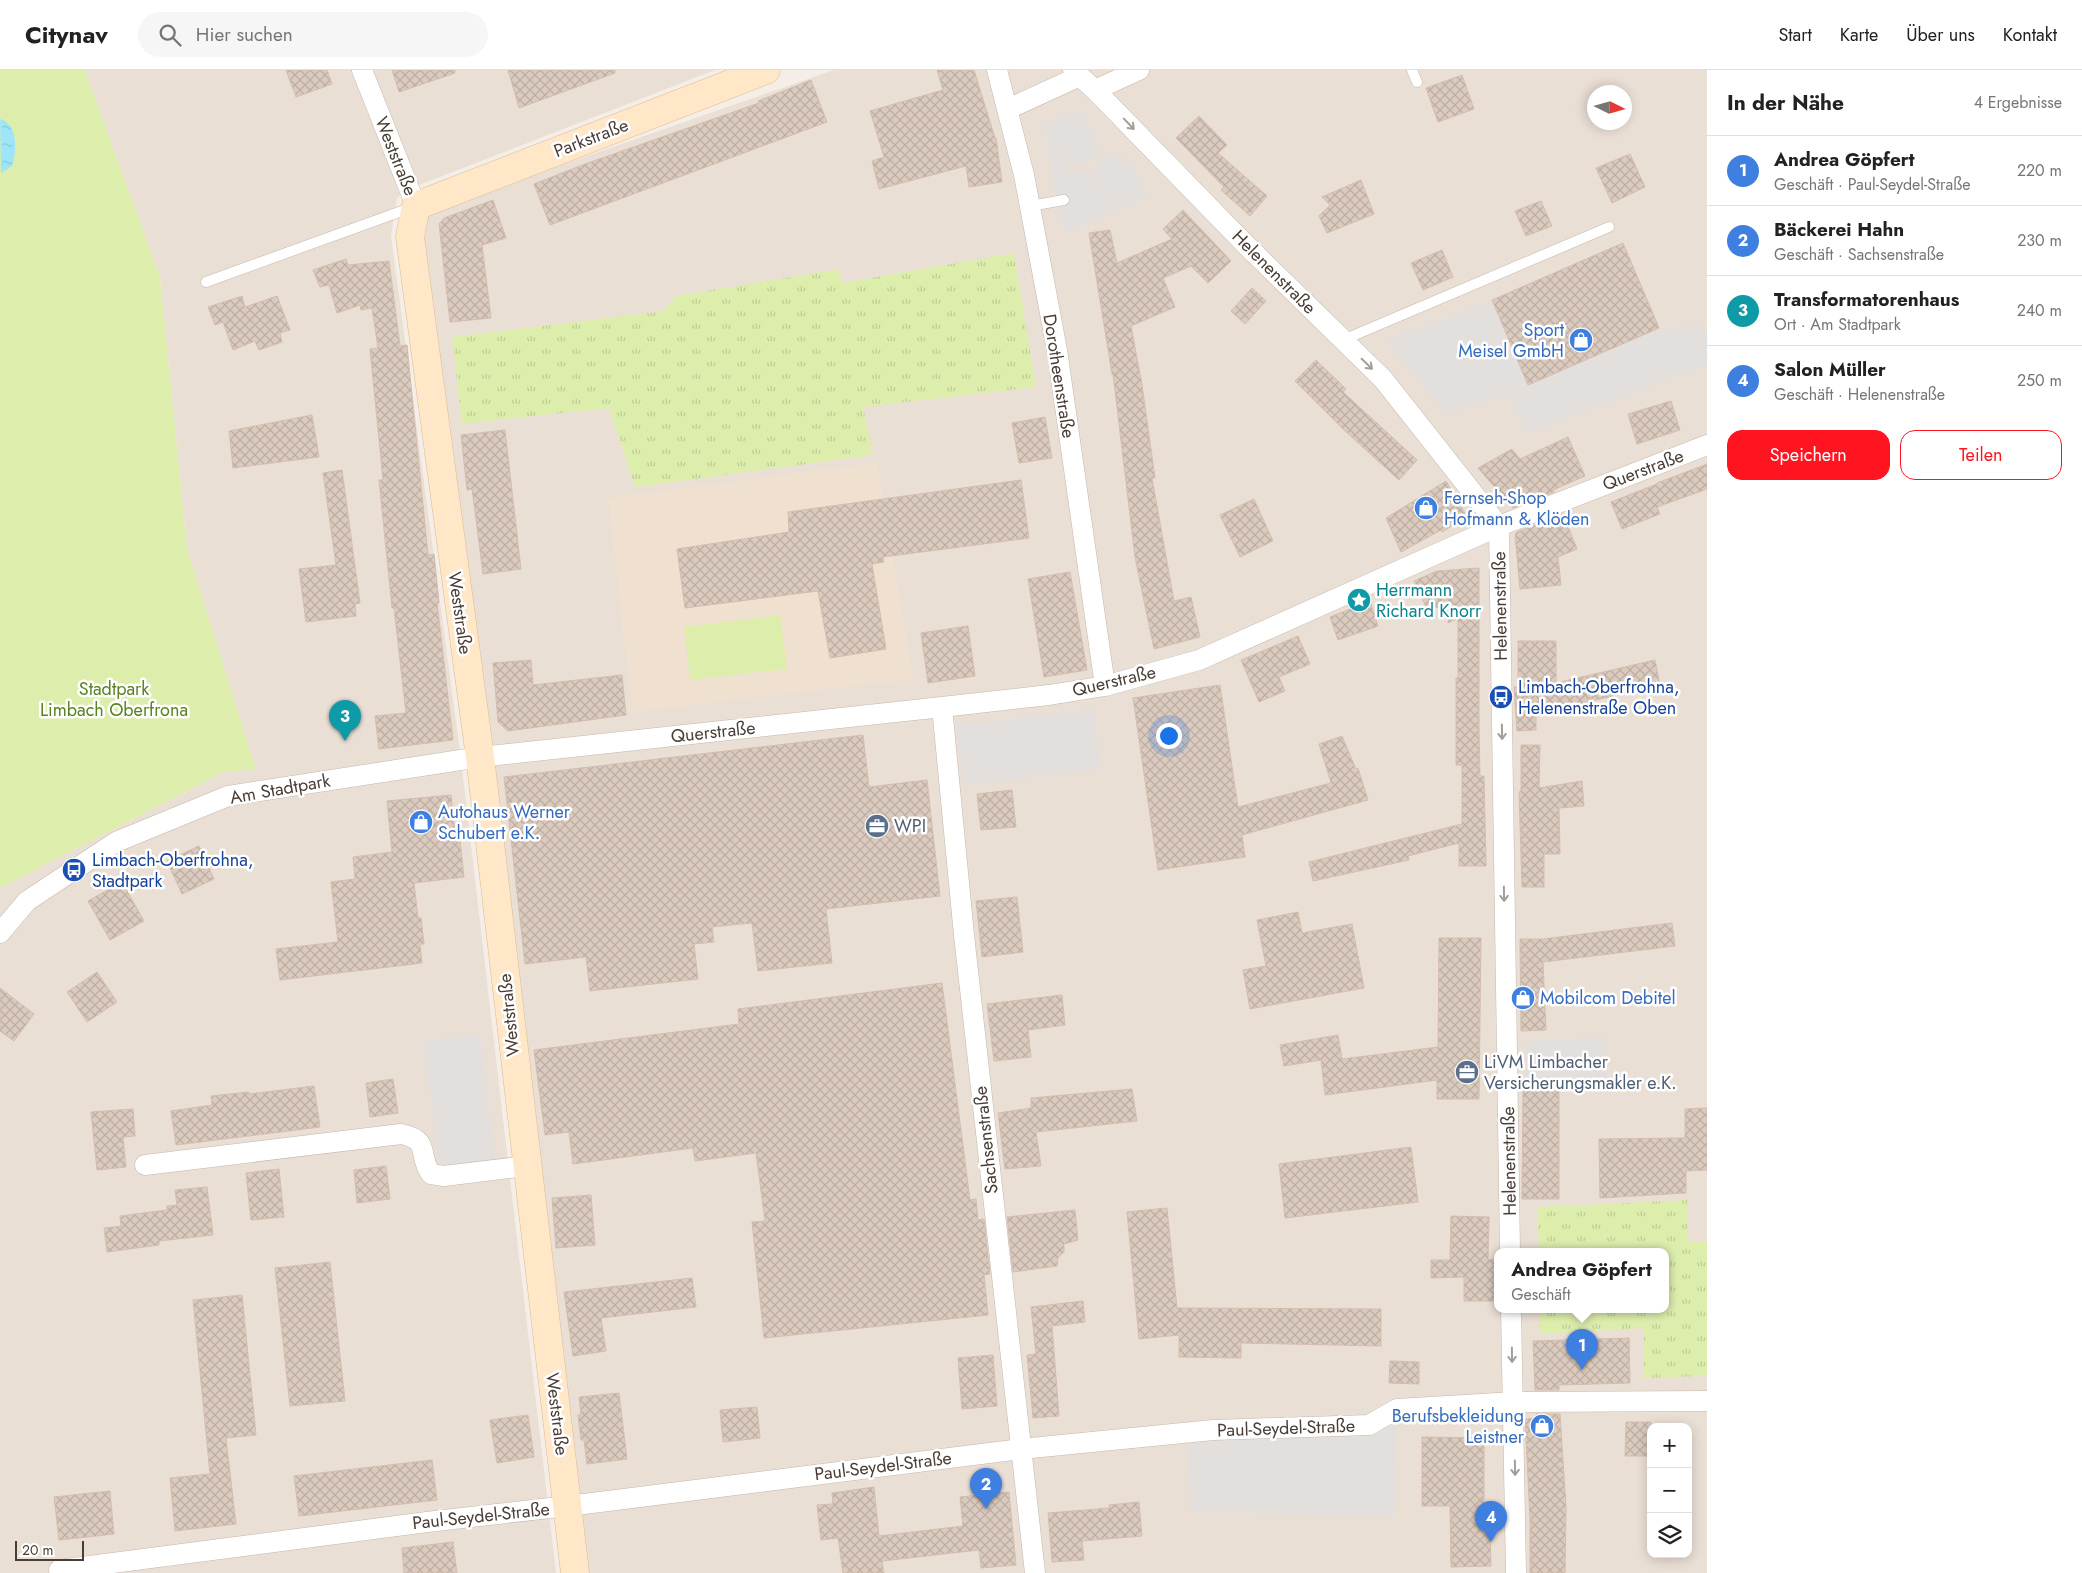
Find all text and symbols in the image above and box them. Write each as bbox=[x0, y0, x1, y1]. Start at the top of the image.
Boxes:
search box bbox=[138, 12, 488, 57]
text: Citynav bbox=[25, 17, 108, 52]
icon: search bbox=[156, 21, 184, 49]
text: Hier suchen bbox=[196, 21, 293, 48]
text: Start bbox=[1778, 22, 1812, 48]
text: Karte bbox=[1840, 22, 1878, 48]
text: Über uns bbox=[1906, 22, 1975, 48]
text: Kontakt bbox=[2003, 22, 2057, 48]
north arrow bbox=[1587, 85, 1632, 130]
text: In der Nähe bbox=[1727, 88, 1844, 118]
text: 4 Ergebnisse bbox=[1974, 91, 2062, 114]
street label: Parkstraße bbox=[550, 112, 632, 164]
street label: Weststraße bbox=[368, 113, 424, 199]
one-way arrow bbox=[1123, 118, 1135, 131]
text: Andrea Göpfert bbox=[1774, 146, 1915, 173]
text: 1 bbox=[1739, 159, 1747, 182]
text: 220 m bbox=[2017, 159, 2062, 182]
text: Geschäft · Paul-Seydel-Straße bbox=[1774, 173, 1970, 196]
text: Bäckerei Hahn bbox=[1774, 216, 1904, 243]
street label: Helenenstraße bbox=[1226, 224, 1322, 320]
text: 2 bbox=[1738, 229, 1748, 252]
text: 230 m bbox=[2017, 229, 2062, 252]
text: Geschäft · Sachsenstraße bbox=[1774, 243, 1944, 266]
text: Transformatorenhaus bbox=[1774, 286, 1959, 313]
text: 3 bbox=[1738, 299, 1748, 322]
text: 240 m bbox=[2017, 299, 2062, 322]
street label: Dorotheenstraße bbox=[1036, 312, 1082, 440]
text: Ort · Am Stadtpark bbox=[1774, 313, 1901, 336]
place label: Sport Meisel GmbH bbox=[1458, 317, 1565, 364]
shop icon: Sport Meisel GmbH bbox=[1568, 327, 1594, 353]
text: Salon Müller bbox=[1774, 356, 1886, 383]
one-way arrow bbox=[1361, 357, 1373, 369]
text: 4 bbox=[1737, 369, 1749, 392]
text: 250 m bbox=[2017, 369, 2062, 392]
text: Geschäft · Helenenstraße bbox=[1774, 383, 1945, 406]
button: Speichern bbox=[1727, 430, 1890, 480]
button: Teilen bbox=[1900, 430, 2062, 480]
street label: Querstraße bbox=[1599, 443, 1687, 497]
place label: Fernseh-Shop Hofmann & Klöden bbox=[1444, 485, 1590, 532]
shop icon: Fernseh-Shop Hofmann & Klöden bbox=[1413, 495, 1439, 521]
street label: Helenenstraße bbox=[1486, 551, 1514, 661]
street label: Weststraße bbox=[441, 570, 479, 656]
place label: Herrmann Richard Knorr bbox=[1376, 577, 1482, 624]
place icon: Herrmann Richard Knorr bbox=[1346, 587, 1372, 613]
street label: Querstraße bbox=[1070, 659, 1158, 703]
place label: Limbach-Oberfrohna, Helenenstraße Oben bbox=[1518, 674, 1679, 721]
park label: Stadtpark Limbach Oberfrona bbox=[40, 676, 188, 723]
bus stop icon: Limbach-Oberfrohna, Helenenstraße Oben bbox=[1488, 684, 1514, 710]
pin: 3 bbox=[329, 700, 361, 741]
street label: Querstraße bbox=[669, 715, 757, 749]
your location bbox=[1156, 723, 1182, 749]
one-way arrow bbox=[1497, 724, 1506, 740]
street label: Am Stadtpark bbox=[228, 767, 332, 811]
place label: Autohaus Werner Schubert e.K. bbox=[438, 799, 571, 846]
shop icon: Autohaus Werner Schubert e.K. bbox=[408, 809, 434, 835]
office icon: WPI bbox=[864, 813, 890, 839]
place label: WPI bbox=[894, 813, 926, 839]
place label: Limbach-Oberfrohna, Stadtpark bbox=[92, 847, 253, 894]
bus stop icon: Limbach-Oberfrohna, Stadtpark bbox=[61, 857, 87, 883]
one-way arrow bbox=[1499, 886, 1509, 902]
street label: Weststraße bbox=[492, 972, 526, 1058]
shop icon: Mobilcom Debitel bbox=[1510, 985, 1536, 1011]
place label: Mobilcom Debitel bbox=[1540, 985, 1676, 1011]
place label: LiVM Limbacher Versicherungsmakler e.K. bbox=[1484, 1049, 1677, 1096]
office icon: LiVM Limbacher Versicherungsmakler e.K. bbox=[1454, 1059, 1480, 1085]
street label: Sachsenstraße bbox=[967, 1085, 1005, 1195]
street label: Helenenstraße bbox=[1495, 1106, 1523, 1216]
popup bbox=[1494, 1248, 1669, 1313]
text: Andrea Göpfert bbox=[1511, 1256, 1652, 1283]
text: Geschäft bbox=[1511, 1283, 1570, 1306]
pin: 1 bbox=[1566, 1329, 1598, 1370]
one-way arrow bbox=[1508, 1347, 1517, 1363]
street label: Weststraße bbox=[539, 1371, 575, 1457]
place label: Berufsbekleidung Leistner bbox=[1392, 1403, 1525, 1450]
street label: Paul-Seydel-Straße bbox=[1217, 1413, 1355, 1443]
shop icon: Berufsbekleidung Leistner bbox=[1529, 1413, 1555, 1439]
map controls bbox=[1647, 1423, 1692, 1558]
button: + bbox=[1647, 1423, 1692, 1468]
street label: Paul-Seydel-Straße bbox=[813, 1445, 953, 1487]
one-way arrow bbox=[1510, 1460, 1519, 1476]
pin: 2 bbox=[970, 1468, 1002, 1509]
button: − bbox=[1647, 1468, 1692, 1513]
street label: Paul-Seydel-Straße bbox=[411, 1496, 551, 1536]
pin: 4 bbox=[1475, 1501, 1507, 1542]
button: layers bbox=[1647, 1513, 1692, 1558]
scale bar bbox=[15, 1538, 84, 1561]
text: 20 m bbox=[22, 1540, 54, 1560]

